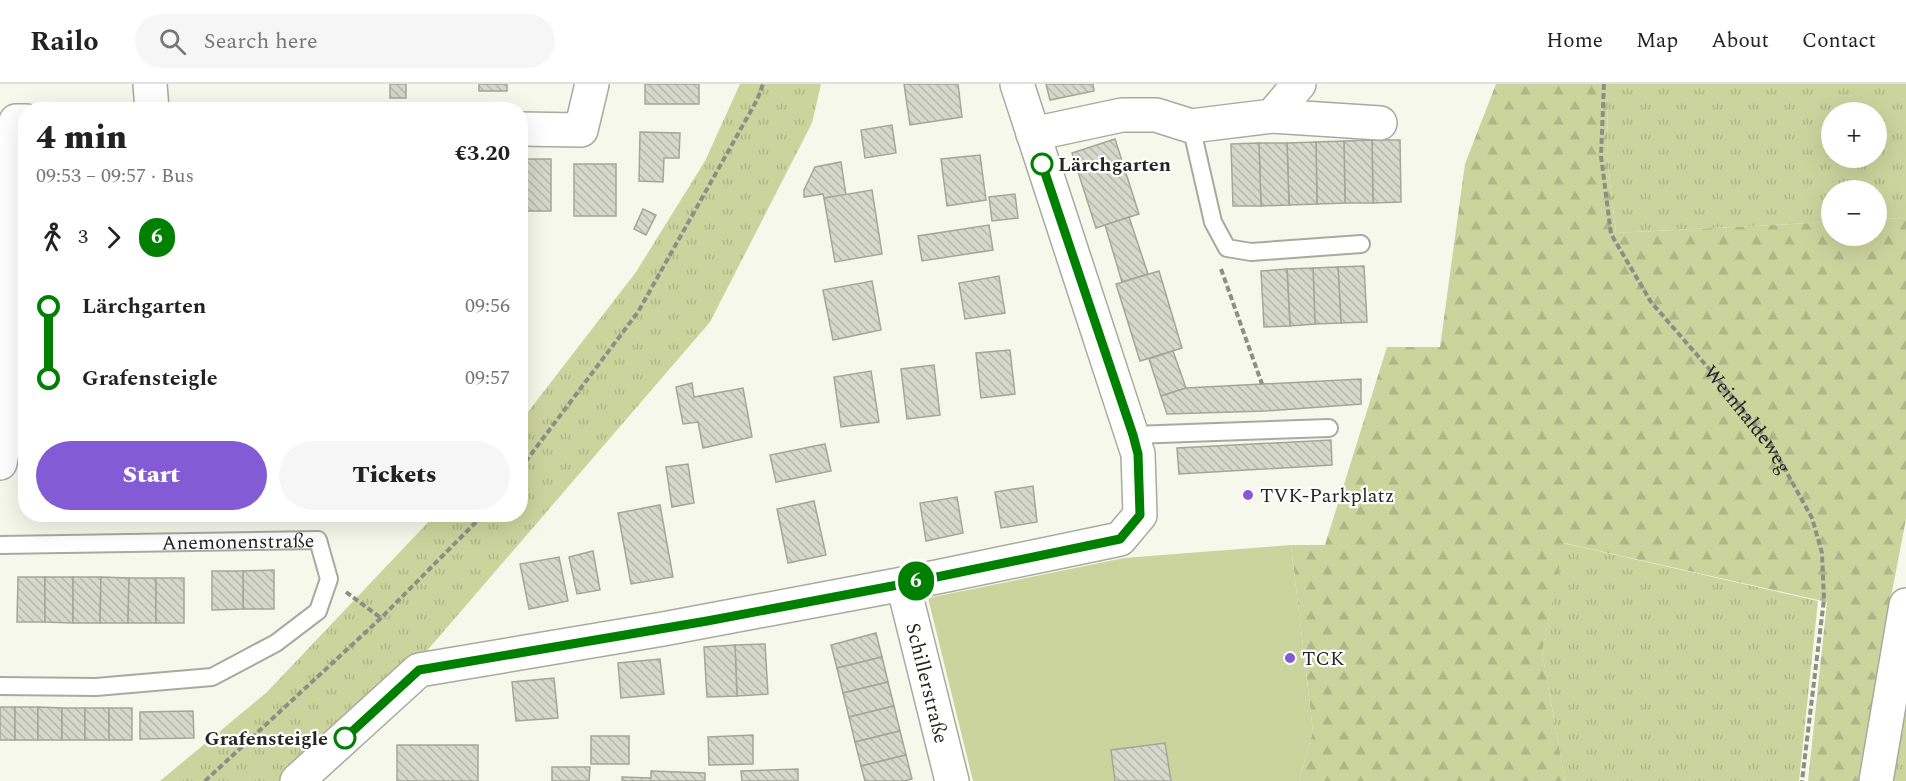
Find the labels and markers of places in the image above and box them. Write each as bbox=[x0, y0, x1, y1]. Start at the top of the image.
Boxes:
place label: Lärchgarten bbox=[1058, 150, 1171, 180]
marker: Lärchgarten bbox=[1031, 153, 1053, 175]
place label: TVK-Parkplatz bbox=[1260, 481, 1394, 511]
marker: TVK-Parkplatz bbox=[1241, 488, 1255, 502]
place label: TCK bbox=[1302, 644, 1345, 674]
marker: TCK bbox=[1283, 651, 1297, 665]
place label: Grafensteigle bbox=[205, 724, 328, 754]
marker: Grafensteigle bbox=[334, 727, 356, 749]

